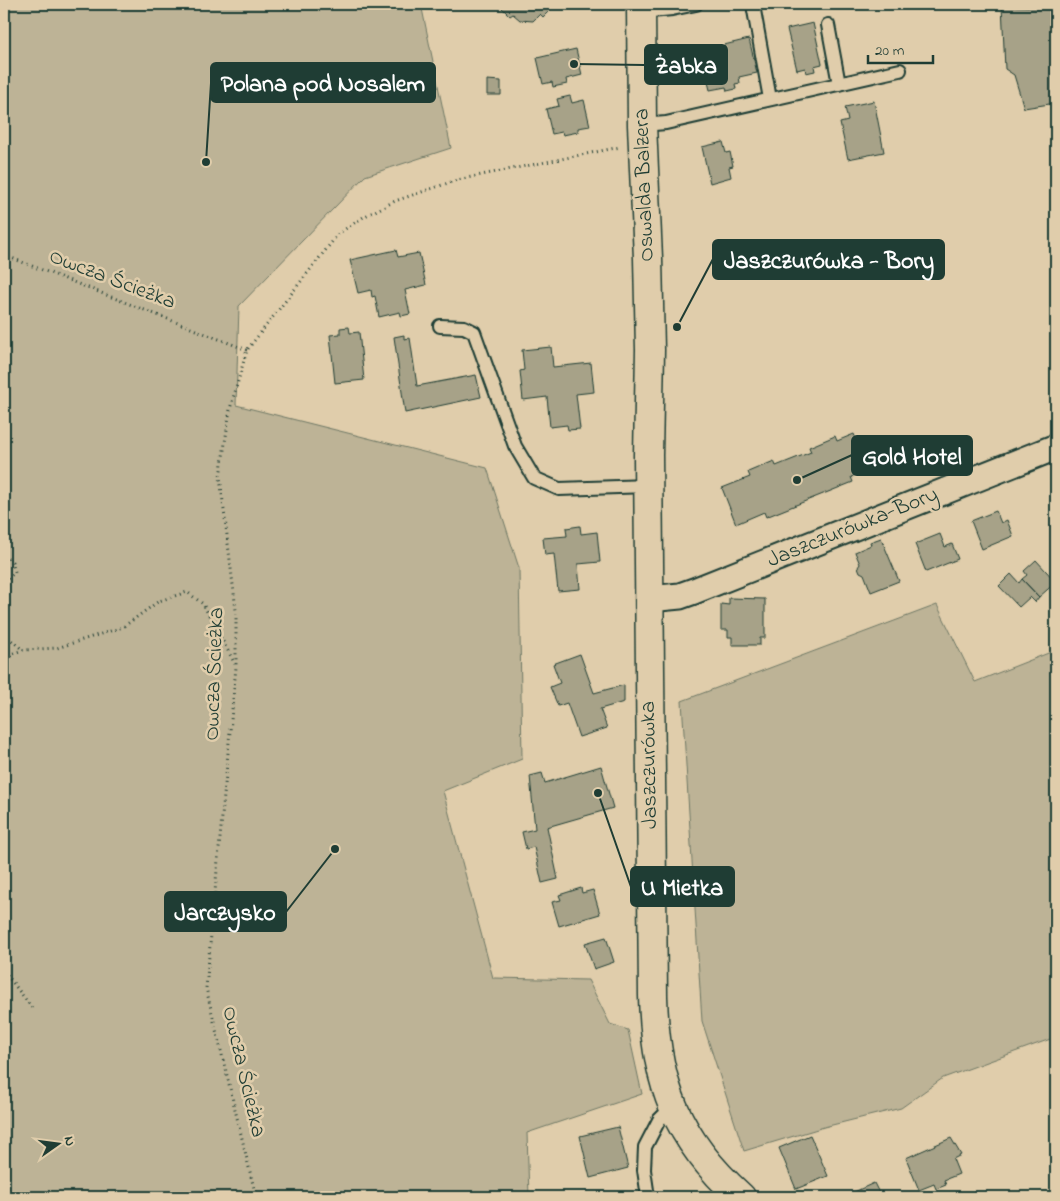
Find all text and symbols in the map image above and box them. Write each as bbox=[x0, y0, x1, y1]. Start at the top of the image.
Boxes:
scale bar bbox=[868, 32, 932, 64]
text: 20 m bbox=[875, 40, 905, 62]
callout: Żabka bbox=[645, 45, 727, 84]
text: Żabka bbox=[655, 50, 717, 85]
callout: Polana pod Nosalem bbox=[211, 63, 435, 102]
text: Polana pod Nosalem bbox=[221, 68, 426, 103]
street label: Oswalda Balzera bbox=[626, 108, 664, 262]
callout: Jaszczurówka - Bory bbox=[713, 240, 944, 279]
street label: Owcza Ścieżka bbox=[44, 241, 180, 319]
text: Jaszczurówka - Bory bbox=[724, 245, 934, 281]
callout: Gold Hotel bbox=[852, 436, 972, 475]
text: Gold Hotel bbox=[862, 441, 962, 476]
street label: Jaszczurówka-Bory bbox=[763, 479, 944, 578]
street label: Owcza Ścieżka bbox=[197, 607, 233, 741]
street label: Jaszczurówka bbox=[633, 701, 667, 829]
callout: U Mietka bbox=[631, 867, 734, 906]
text: U Mietka bbox=[641, 872, 723, 907]
callout: Jarczysko bbox=[165, 892, 286, 931]
text: Jarczysko bbox=[174, 897, 276, 933]
street label: Owcza Ścieżka bbox=[212, 1003, 274, 1141]
north arrow bbox=[32, 1118, 82, 1168]
text: N bbox=[58, 1134, 80, 1148]

